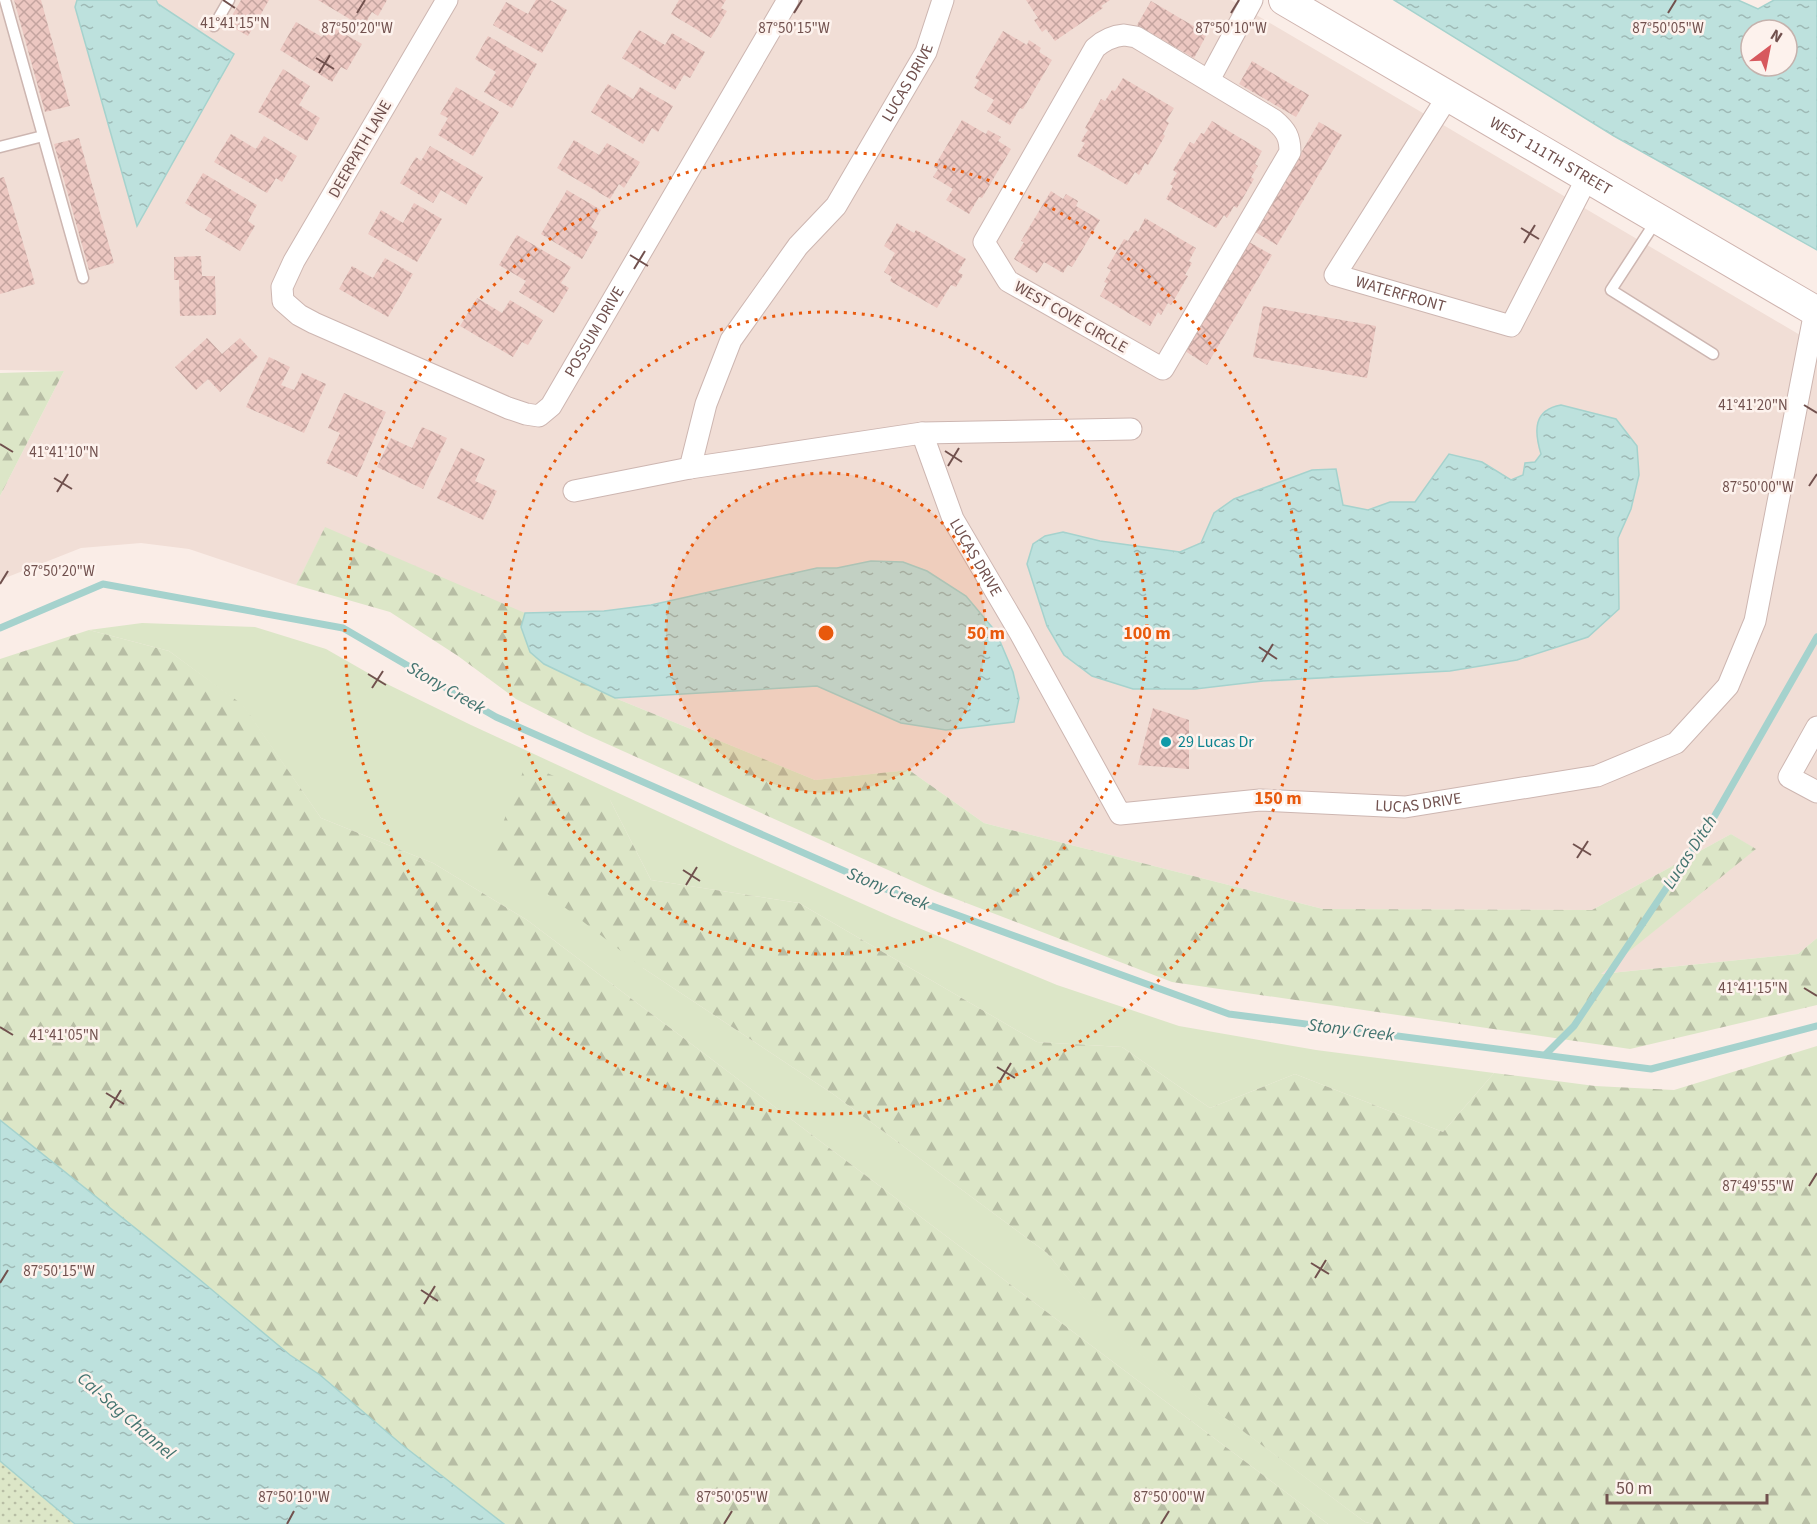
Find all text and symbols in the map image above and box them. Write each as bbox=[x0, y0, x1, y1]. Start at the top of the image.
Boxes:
text: 41°41'15"N bbox=[200, 13, 270, 34]
text: 87°50'20"W bbox=[321, 18, 393, 39]
text: 87°50'15"W bbox=[758, 18, 830, 39]
text: 87°50'10"W bbox=[1195, 18, 1267, 39]
text: 87°50'05"W bbox=[1632, 18, 1704, 39]
north arrow bbox=[1739, 18, 1799, 78]
text: N bbox=[1766, 24, 1787, 48]
street label: LUCAS DRIVE bbox=[877, 41, 939, 126]
street label: DEERPATH LANE bbox=[323, 96, 397, 202]
street label: WEST 111TH STREET bbox=[1485, 112, 1616, 201]
street label: WATERFRONT bbox=[1353, 270, 1449, 318]
street label: WEST COVE CIRCLE bbox=[1010, 276, 1132, 358]
street label: POSSUM DRIVE bbox=[559, 282, 629, 381]
text: 41°41'20"N bbox=[1718, 395, 1788, 416]
text: 41°41'10"N bbox=[29, 442, 99, 463]
text: 87°50'00"W bbox=[1722, 477, 1794, 498]
street label: LUCAS DRIVE bbox=[944, 514, 1007, 601]
text: 87°50'20"W bbox=[23, 561, 95, 582]
text: 50 m bbox=[967, 621, 1005, 646]
text: 100 m bbox=[1123, 621, 1171, 646]
centre of rings bbox=[816, 623, 836, 643]
water label: Stony Creek bbox=[402, 655, 490, 721]
place label: 29 Lucas Dr bbox=[1178, 731, 1254, 753]
marker: 29 Lucas Dr bbox=[1159, 735, 1173, 749]
text: 150 m bbox=[1254, 786, 1302, 811]
street label: LUCAS DRIVE bbox=[1375, 787, 1463, 818]
water label: Lucas Ditch bbox=[1657, 810, 1723, 894]
water label: Stony Creek bbox=[843, 861, 933, 917]
text: 41°41'15"N bbox=[1718, 978, 1788, 999]
water label: Stony Creek bbox=[1306, 1012, 1396, 1048]
text: 41°41'05"N bbox=[29, 1025, 99, 1046]
text: 87°49'55"W bbox=[1722, 1176, 1794, 1197]
text: 87°50'15"W bbox=[23, 1261, 95, 1282]
water label: Cal-Sag Channel bbox=[72, 1366, 181, 1466]
scale bar bbox=[1607, 1467, 1768, 1505]
text: 50 m bbox=[1616, 1476, 1652, 1501]
text: 87°50'10"W bbox=[258, 1487, 330, 1508]
text: 87°50'05"W bbox=[696, 1487, 768, 1508]
text: 87°50'00"W bbox=[1133, 1487, 1205, 1508]

